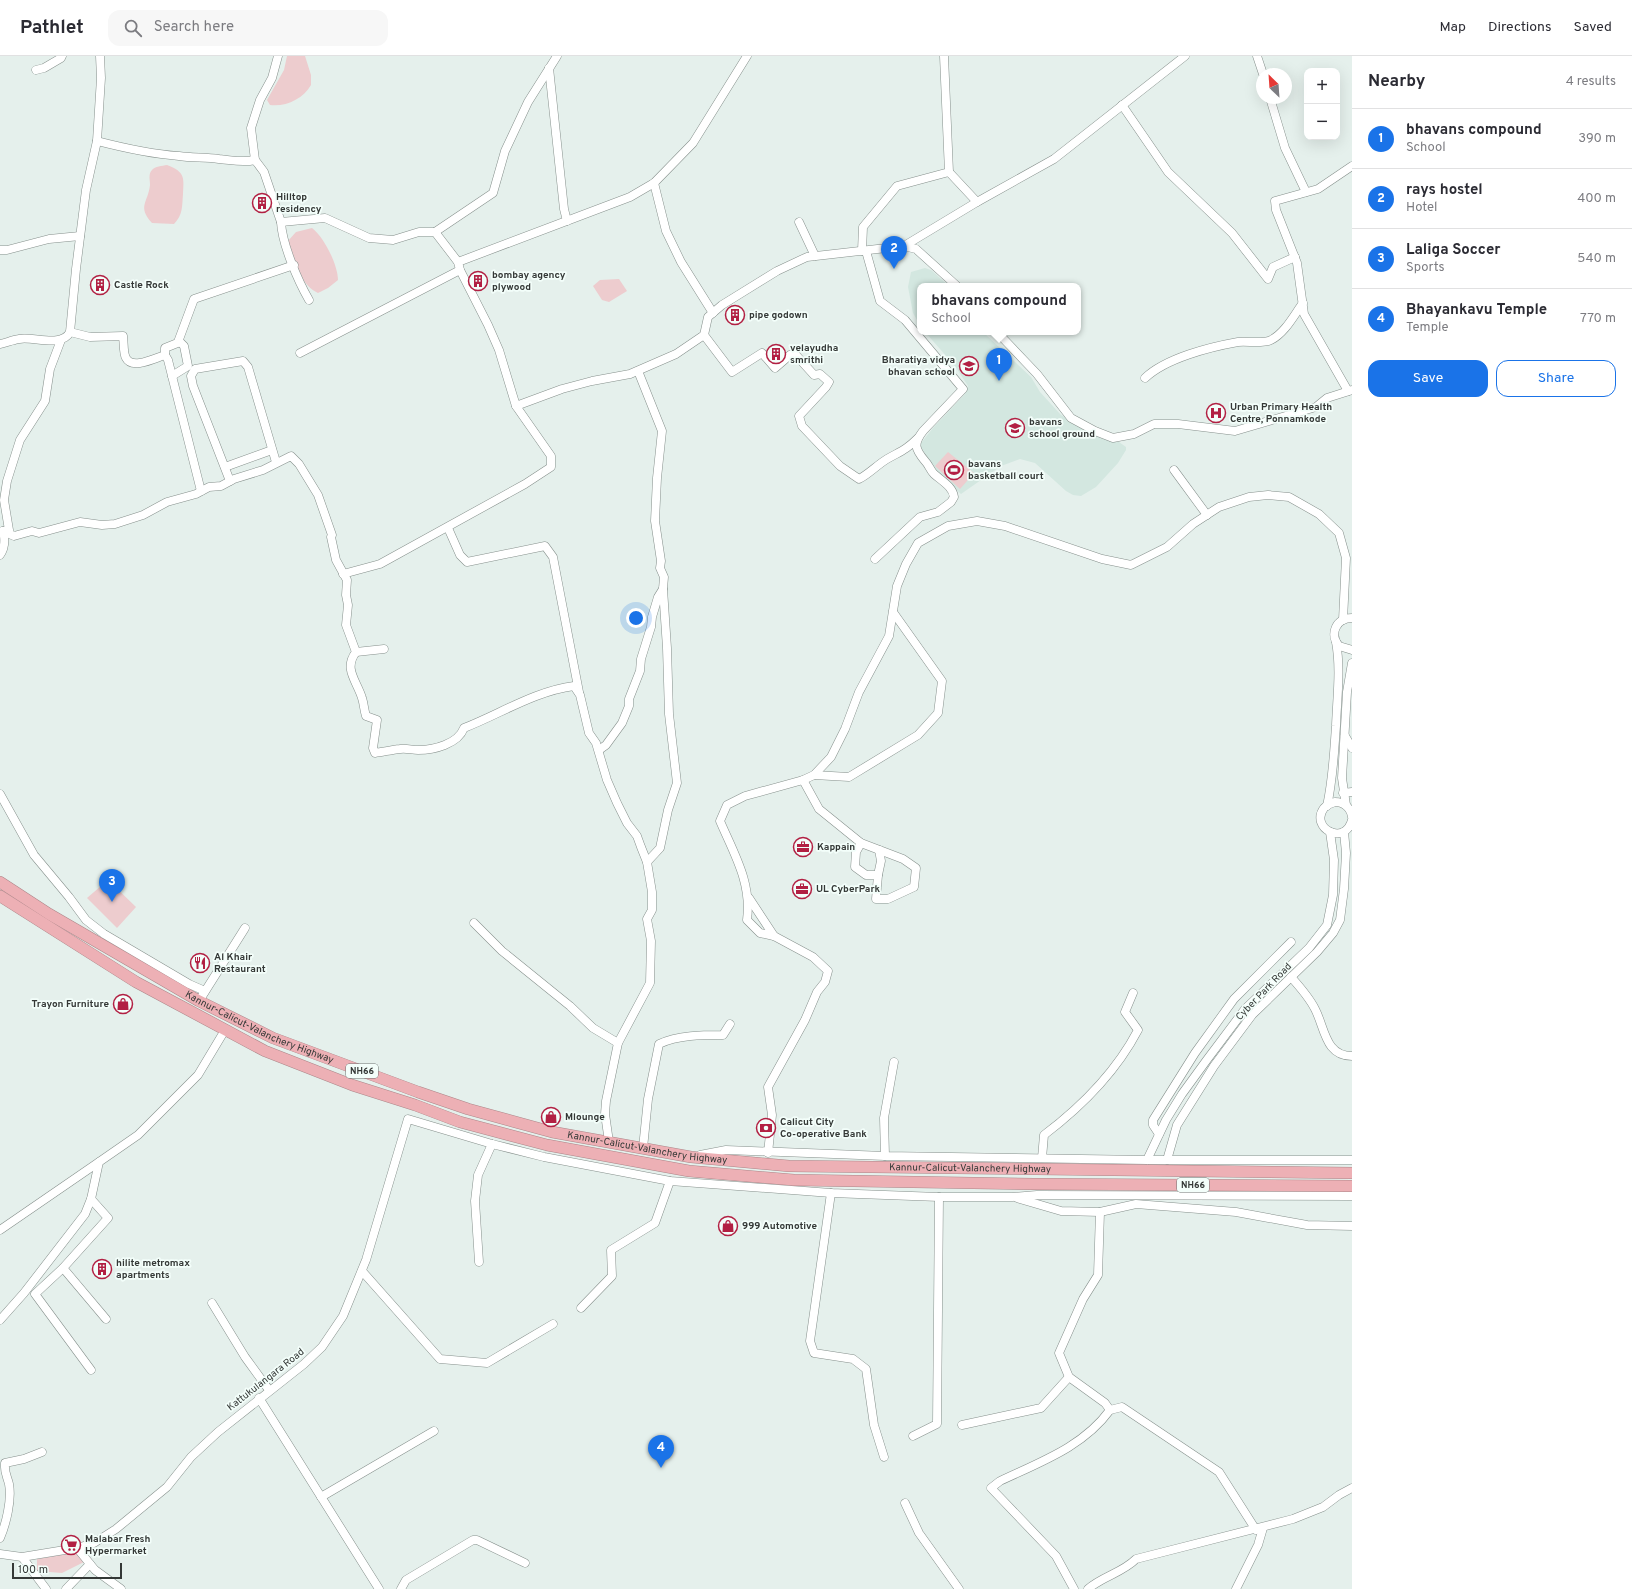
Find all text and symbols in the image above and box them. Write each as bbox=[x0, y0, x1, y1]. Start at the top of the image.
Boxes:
search box bbox=[108, 10, 388, 46]
text: Pathlet bbox=[20, 16, 84, 40]
icon: search bbox=[122, 17, 144, 39]
text: Search here bbox=[154, 18, 234, 37]
text: Map bbox=[1440, 19, 1466, 36]
text: Directions bbox=[1488, 19, 1552, 36]
text: Saved bbox=[1574, 19, 1612, 36]
north arrow bbox=[1256, 68, 1292, 104]
map controls bbox=[1304, 68, 1340, 140]
button: + bbox=[1304, 68, 1340, 104]
text: Nearby bbox=[1368, 71, 1425, 93]
text: 4 results bbox=[1566, 74, 1616, 90]
button: − bbox=[1304, 104, 1340, 140]
text: bhavans compound bbox=[1406, 121, 1542, 140]
text: 1 bbox=[1378, 131, 1384, 147]
text: 390 m bbox=[1578, 131, 1616, 147]
text: School bbox=[1406, 140, 1446, 156]
text: rays hostel bbox=[1406, 181, 1483, 200]
place label: Hilltop residency bbox=[276, 191, 322, 216]
text: 2 bbox=[1377, 191, 1385, 207]
text: 400 m bbox=[1577, 191, 1616, 207]
building icon: Hilltop residency bbox=[251, 192, 273, 214]
text: Hotel bbox=[1406, 200, 1437, 216]
pin: 2 bbox=[881, 236, 907, 269]
text: Laliga Soccer bbox=[1406, 241, 1501, 260]
text: 3 bbox=[1377, 251, 1385, 267]
text: 540 m bbox=[1577, 251, 1616, 267]
text: Sports bbox=[1406, 260, 1445, 276]
place label: bombay agency plywood bbox=[492, 269, 566, 294]
building icon: bombay agency plywood bbox=[467, 270, 489, 292]
building icon: Castle Rock bbox=[89, 274, 111, 296]
place label: Castle Rock bbox=[114, 279, 169, 292]
popup bbox=[917, 283, 1081, 335]
text: bhavans compound bbox=[931, 292, 1067, 311]
text: Bhayankavu Temple bbox=[1406, 301, 1547, 320]
building icon: pipe godown bbox=[724, 304, 746, 326]
place label: pipe godown bbox=[749, 309, 808, 322]
text: School bbox=[931, 311, 971, 327]
text: 4 bbox=[1377, 311, 1385, 327]
text: 770 m bbox=[1580, 311, 1616, 327]
text: Temple bbox=[1406, 320, 1448, 336]
place label: velayudha smrithi bbox=[790, 342, 838, 367]
building icon: velayudha smrithi bbox=[765, 343, 787, 365]
pin: 1 bbox=[986, 348, 1012, 381]
place label: Bharatiya vidya bhavan school bbox=[882, 354, 955, 379]
school or university icon: Bharatiya vidya bhavan school bbox=[958, 355, 980, 377]
button: Save bbox=[1368, 360, 1488, 397]
button: Share bbox=[1496, 360, 1616, 397]
place label: Urban Primary Health Centre, Ponnamkode bbox=[1230, 401, 1332, 426]
hospital icon: Urban Primary Health Centre, Ponnamkode bbox=[1205, 402, 1227, 424]
place label: bavans school ground bbox=[1029, 416, 1095, 441]
school or university icon: bavans school ground bbox=[1004, 417, 1026, 439]
place label: bavans basketball court bbox=[968, 458, 1044, 483]
sports icon: bavans basketball court bbox=[943, 459, 965, 481]
your location bbox=[626, 608, 646, 628]
office icon: Kappain bbox=[792, 836, 814, 858]
place label: Kappain bbox=[817, 841, 855, 854]
pin: 3 bbox=[99, 869, 125, 902]
office icon: UL CyberPark bbox=[791, 878, 813, 900]
place label: UL CyberPark bbox=[816, 883, 881, 896]
place label: Al Khair Restaurant bbox=[214, 951, 266, 976]
restaurant icon: Al Khair Restaurant bbox=[189, 952, 211, 974]
street label: Cyber Park Road bbox=[1233, 960, 1295, 1024]
street label: Kannur-Calicut-Valanchery Highway bbox=[183, 988, 336, 1067]
shop icon: Trayon Furniture bbox=[112, 993, 134, 1015]
place label: Trayon Furniture bbox=[31, 998, 109, 1011]
road number: NH66 bbox=[346, 1064, 378, 1078]
shop icon: Mlounge bbox=[540, 1106, 562, 1128]
place label: Mlounge bbox=[565, 1111, 605, 1124]
place label: Calicut City Co-operative Bank bbox=[780, 1116, 867, 1141]
bank icon: Calicut City Co-operative Bank bbox=[755, 1117, 777, 1139]
street label: Kannur-Calicut-Valanchery Highway bbox=[566, 1128, 728, 1167]
street label: Kannur-Calicut-Valanchery Highway bbox=[889, 1161, 1051, 1176]
road number: NH66 bbox=[1177, 1178, 1209, 1192]
shop icon: 999 Automotive bbox=[717, 1215, 739, 1237]
place label: 999 Automotive bbox=[742, 1220, 817, 1233]
place label: hilite metromax apartments bbox=[116, 1257, 190, 1282]
building icon: hilite metromax apartments bbox=[91, 1258, 113, 1280]
street label: Kattukulangara Road bbox=[225, 1346, 307, 1414]
pin: 4 bbox=[648, 1435, 674, 1468]
place label: Malabar Fresh Hypermarket bbox=[85, 1533, 151, 1558]
supermarket icon: Malabar Fresh Hypermarket bbox=[60, 1534, 82, 1556]
scale bar bbox=[12, 1561, 122, 1580]
text: 100 m bbox=[18, 1563, 48, 1577]

